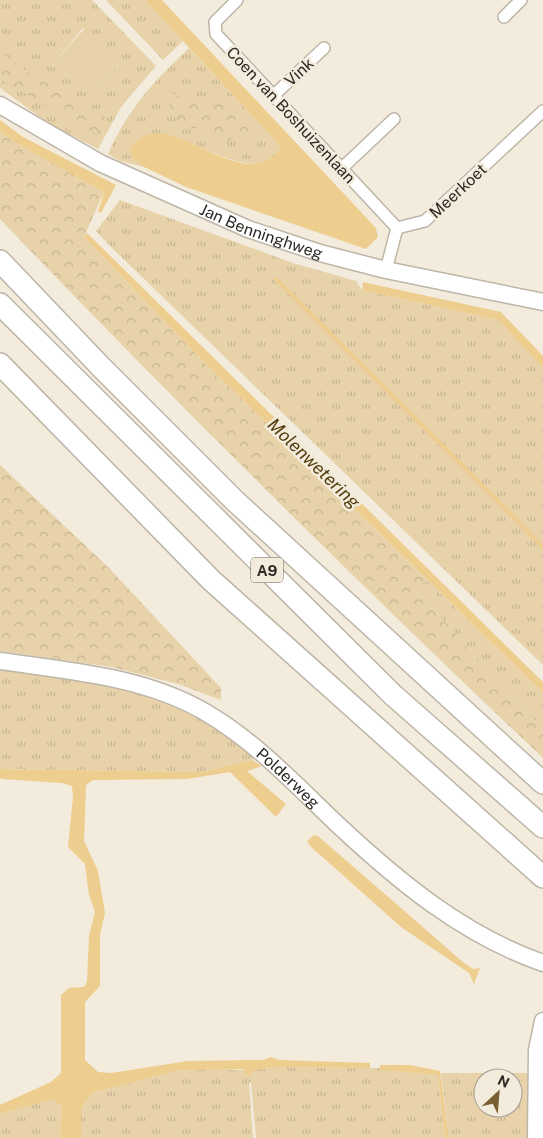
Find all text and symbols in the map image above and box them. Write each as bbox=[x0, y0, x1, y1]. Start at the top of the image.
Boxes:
street label: Coen van Boshuizenlaan bbox=[223, 43, 359, 187]
street label: Vink bbox=[280, 54, 318, 90]
street label: Meerkoet bbox=[426, 160, 490, 222]
street label: Jan Benninghweg bbox=[197, 199, 325, 263]
water label: Molenwetering bbox=[263, 414, 365, 513]
road number: A9 bbox=[251, 558, 283, 582]
street label: Polderweg bbox=[253, 743, 324, 812]
north arrow bbox=[473, 1068, 523, 1118]
text: N bbox=[495, 1072, 512, 1091]

